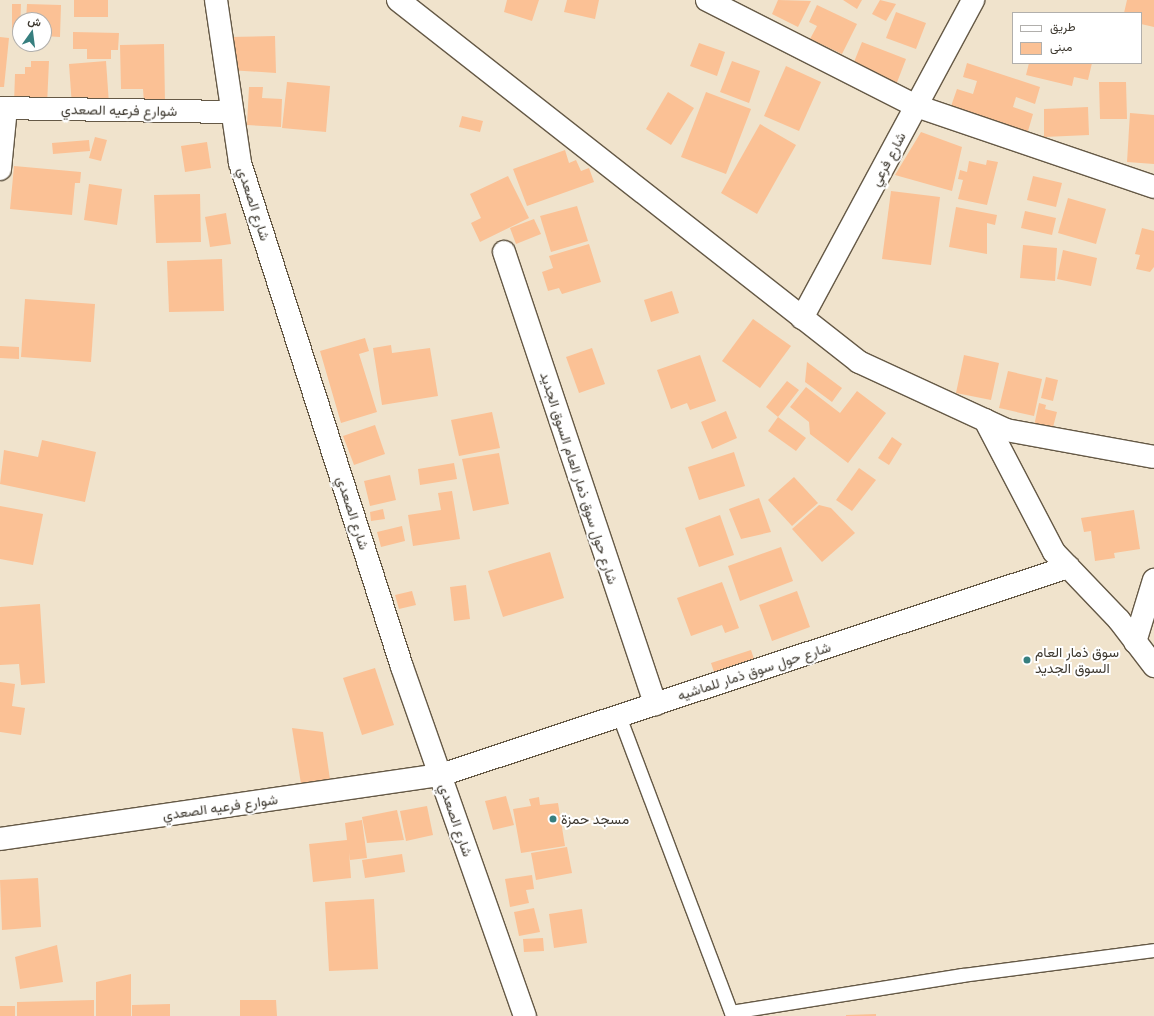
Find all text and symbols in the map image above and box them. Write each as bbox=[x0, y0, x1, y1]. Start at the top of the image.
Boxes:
north arrow bbox=[12, 12, 52, 52]
legend bbox=[1012, 12, 1142, 64]
text: ش bbox=[27, 13, 43, 30]
text: طريق bbox=[1050, 19, 1075, 35]
text: مبنى bbox=[1050, 39, 1072, 55]
street label: شوارع فرعيه الصعدي bbox=[61, 101, 177, 119]
street label: شارع فرعي bbox=[867, 129, 909, 189]
street label: شارع الصعدي bbox=[234, 165, 274, 243]
street label: شارع حول سوق ذمار العام السوق الجديد bbox=[537, 370, 621, 586]
street label: شارع الصعدي bbox=[333, 474, 373, 552]
street label: شارع حول سوق ذمار للماشيه bbox=[675, 638, 833, 704]
place label: سوق ذمار العام السوق الجديد bbox=[1035, 644, 1119, 676]
marker: سوق ذمار العام السوق الجديد bbox=[1022, 655, 1032, 665]
street label: شارع الصعدي bbox=[436, 781, 476, 859]
street label: شوارع فرعيه الصعدي bbox=[161, 791, 279, 823]
place label: مسجد حمزة bbox=[561, 811, 629, 827]
marker: مسجد حمزة bbox=[548, 814, 558, 824]

